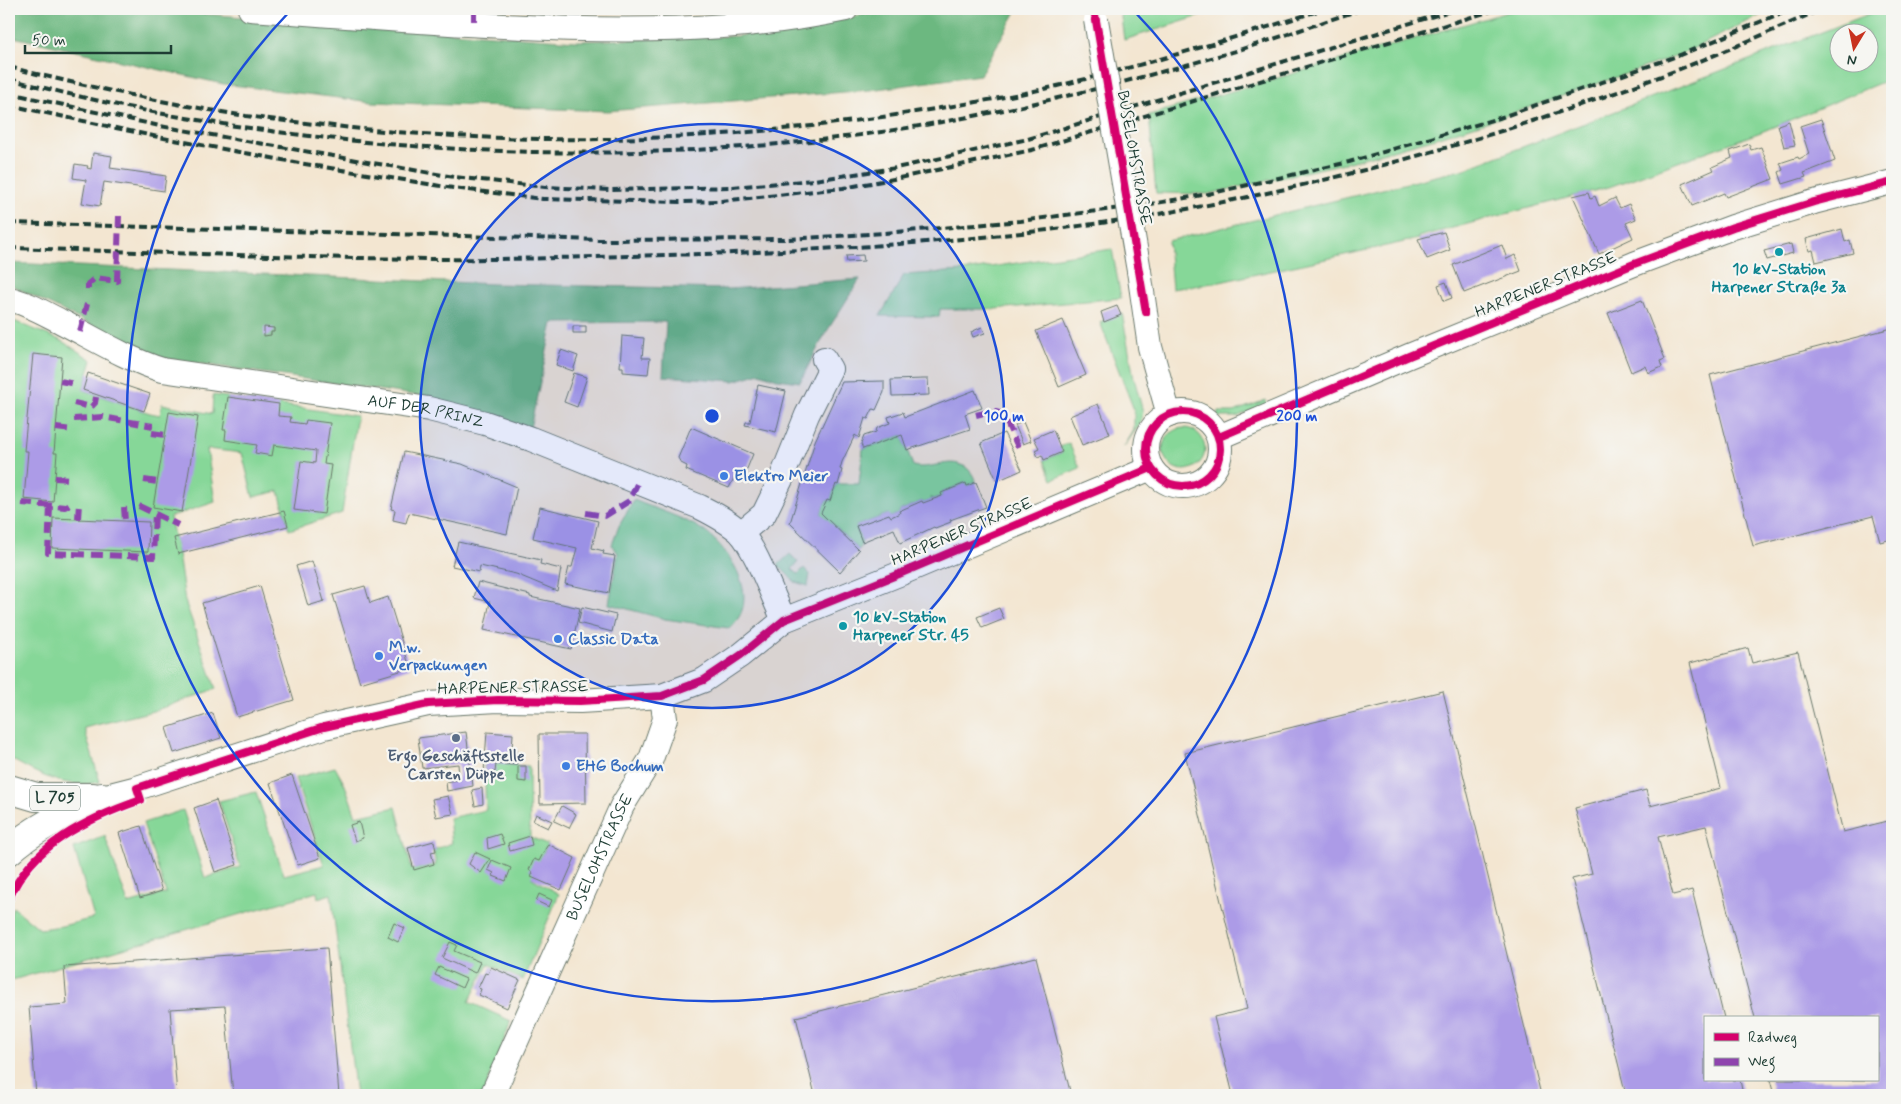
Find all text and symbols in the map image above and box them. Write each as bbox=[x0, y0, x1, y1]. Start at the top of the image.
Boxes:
scale bar bbox=[25, 22, 171, 54]
north arrow bbox=[1828, 22, 1878, 72]
text: 50 m bbox=[32, 31, 66, 51]
text: N bbox=[1846, 50, 1858, 69]
street label: BUSELOHSTRASSE bbox=[1112, 89, 1156, 227]
marker: 10 kV-Station Harpener Straße 3a bbox=[1773, 246, 1785, 258]
street label: HARPENER STRASSE bbox=[1472, 247, 1620, 323]
place label: 10 kV-Station Harpener Straße 3a bbox=[1711, 259, 1847, 298]
street label: AUF DER PRINZ bbox=[366, 390, 486, 433]
centre of rings bbox=[703, 407, 721, 425]
text: 100 m bbox=[984, 407, 1024, 427]
text: 200 m bbox=[1277, 407, 1318, 427]
place label: Elektro Meier bbox=[734, 466, 829, 487]
marker: Elektro Meier bbox=[718, 470, 730, 482]
street label: HARPENER STRASSE bbox=[888, 493, 1036, 571]
place label: 10 kV-Station Harpener Str. 45 bbox=[853, 607, 969, 646]
marker: 10 kV-Station Harpener Str. 45 bbox=[837, 620, 849, 632]
place label: Classic Data bbox=[568, 629, 659, 650]
marker: Classic Data bbox=[552, 633, 564, 645]
place label: M.w. Verpackungen bbox=[389, 637, 487, 677]
marker: M.w. Verpackungen bbox=[373, 650, 385, 662]
street label: HARPENER STRASSE bbox=[437, 676, 589, 700]
marker: Ergo Geschäftsstelle Carsten Düppe bbox=[450, 732, 462, 744]
place label: Ergo Geschäftsstelle Carsten Düppe bbox=[387, 746, 525, 785]
place label: EHG Bochum bbox=[576, 756, 664, 777]
marker: EHG Bochum bbox=[560, 760, 572, 772]
road number: L 705 bbox=[30, 786, 80, 810]
street label: BUSELOHSTRASSE bbox=[561, 790, 638, 924]
legend bbox=[1704, 1016, 1878, 1082]
text: Radweg bbox=[1748, 1028, 1797, 1048]
text: Weg bbox=[1748, 1052, 1775, 1073]

